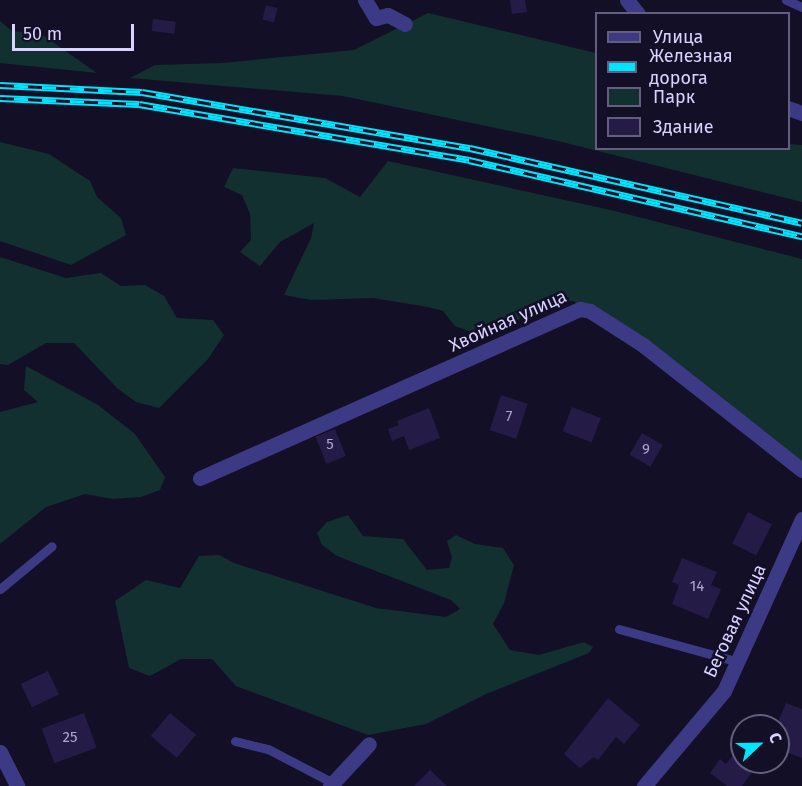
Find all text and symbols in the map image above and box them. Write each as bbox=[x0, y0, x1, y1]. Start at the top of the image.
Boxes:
scale bar bbox=[15, 12, 136, 50]
legend bbox=[595, 12, 790, 150]
text: 50 m bbox=[23, 23, 62, 45]
text: Улица bbox=[653, 26, 703, 48]
text: Железная дорога bbox=[649, 45, 733, 89]
text: Парк bbox=[653, 86, 695, 108]
text: Здание bbox=[653, 116, 714, 138]
street label: Хвойная улица bbox=[446, 285, 570, 357]
house number: 7 bbox=[506, 408, 512, 426]
house number: 5 bbox=[326, 436, 334, 454]
house number: 9 bbox=[642, 441, 650, 459]
street label: Беговая улица bbox=[699, 561, 771, 681]
house number: 14 bbox=[690, 578, 704, 596]
north arrow bbox=[730, 714, 790, 774]
house number: 25 bbox=[63, 729, 77, 747]
text: С bbox=[765, 730, 786, 746]

